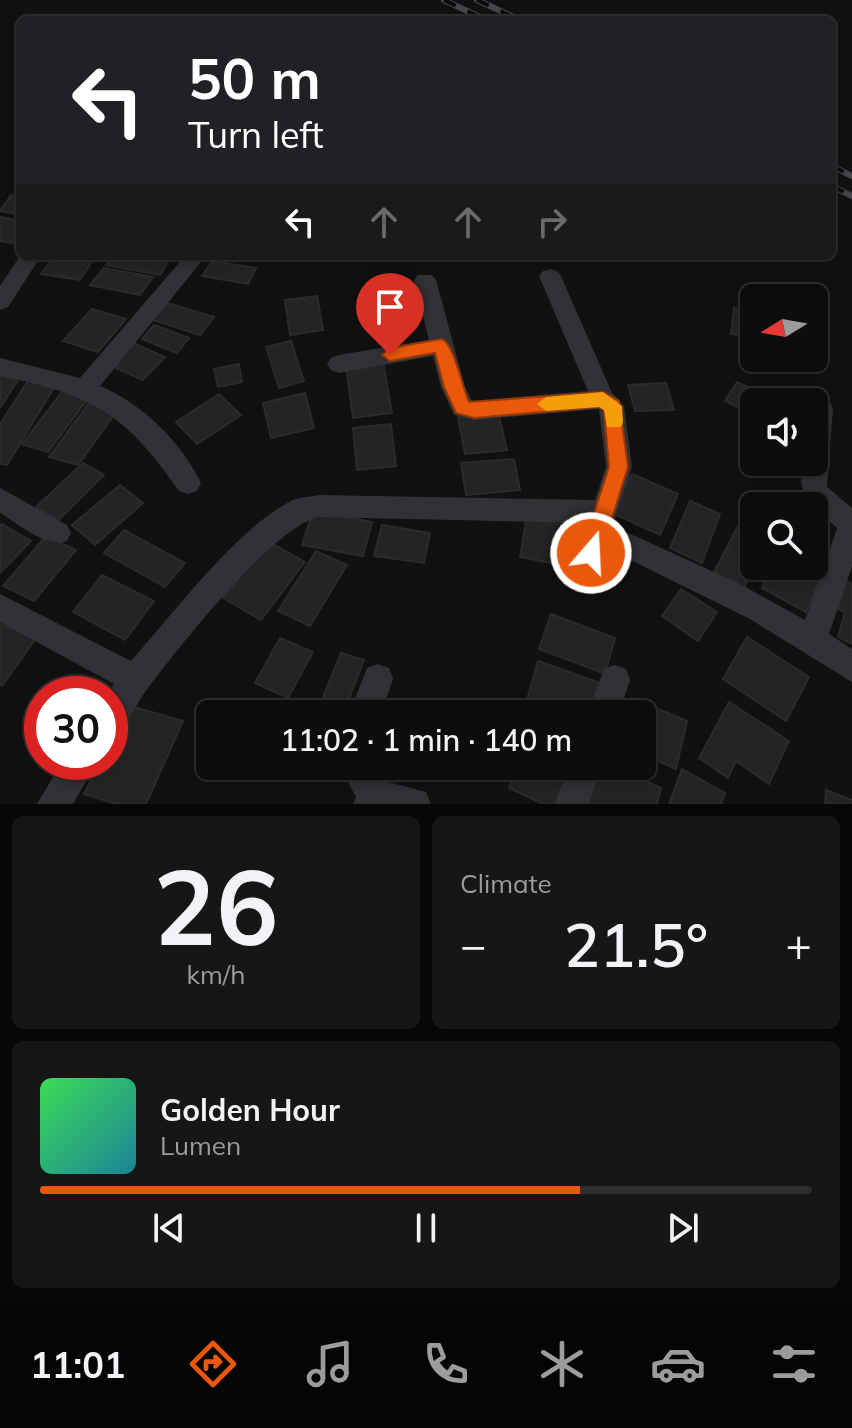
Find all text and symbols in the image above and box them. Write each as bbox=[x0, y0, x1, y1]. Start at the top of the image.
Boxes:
text: 50 m bbox=[188, 43, 321, 113]
icon: left bbox=[56, 48, 160, 152]
text: Turn left bbox=[188, 112, 324, 157]
icon: left bbox=[278, 200, 322, 244]
icon: ahead bbox=[362, 200, 406, 244]
icon: ahead bbox=[446, 200, 490, 244]
icon: right bbox=[530, 200, 574, 244]
pin bbox=[356, 273, 424, 355]
north arrow bbox=[740, 284, 828, 372]
map controls bbox=[740, 284, 828, 580]
icon: arrive bbox=[368, 285, 412, 329]
button: sound bbox=[740, 388, 828, 476]
button: search bbox=[740, 492, 828, 580]
position arrow bbox=[549, 511, 633, 595]
speed limit sign: 30 bbox=[24, 676, 128, 780]
text: 11:02 · 1 min · 140 m bbox=[280, 721, 572, 759]
text: 26 bbox=[154, 840, 278, 971]
text: Climate bbox=[460, 867, 552, 900]
text: 21.5° bbox=[564, 907, 708, 982]
text: − bbox=[460, 917, 486, 972]
text: + bbox=[786, 917, 812, 972]
text: km/h bbox=[187, 958, 245, 991]
text: Golden Hour bbox=[160, 1091, 340, 1129]
text: Lumen bbox=[160, 1129, 241, 1162]
icon: previous bbox=[147, 1206, 191, 1250]
icon: pause bbox=[404, 1206, 448, 1250]
icon: next bbox=[661, 1206, 705, 1250]
icon: directions bbox=[185, 1336, 241, 1392]
icon: music bbox=[302, 1336, 358, 1392]
icon: phone bbox=[418, 1336, 474, 1392]
icon: climate bbox=[534, 1336, 590, 1392]
icon: car bbox=[650, 1336, 706, 1392]
icon: filters bbox=[766, 1336, 822, 1392]
text: 11:01 bbox=[30, 1342, 125, 1387]

